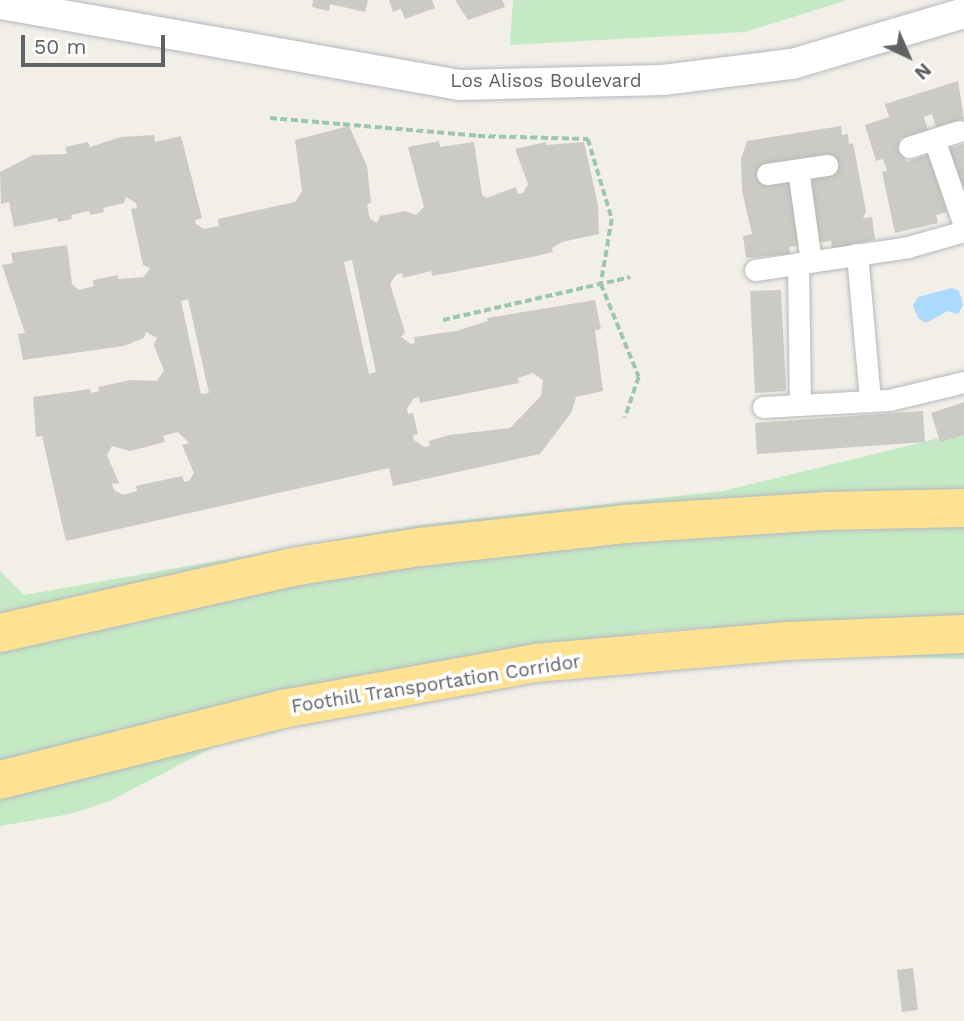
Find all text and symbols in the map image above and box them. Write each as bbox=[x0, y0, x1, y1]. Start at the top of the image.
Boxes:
scale bar bbox=[24, 21, 168, 65]
north arrow bbox=[873, 21, 943, 91]
text: 50 m bbox=[34, 34, 86, 59]
text: N bbox=[910, 58, 936, 85]
street label: Los Alisos Boulevard bbox=[450, 70, 642, 92]
street label: Foothill Transportation Corridor bbox=[289, 650, 583, 718]

